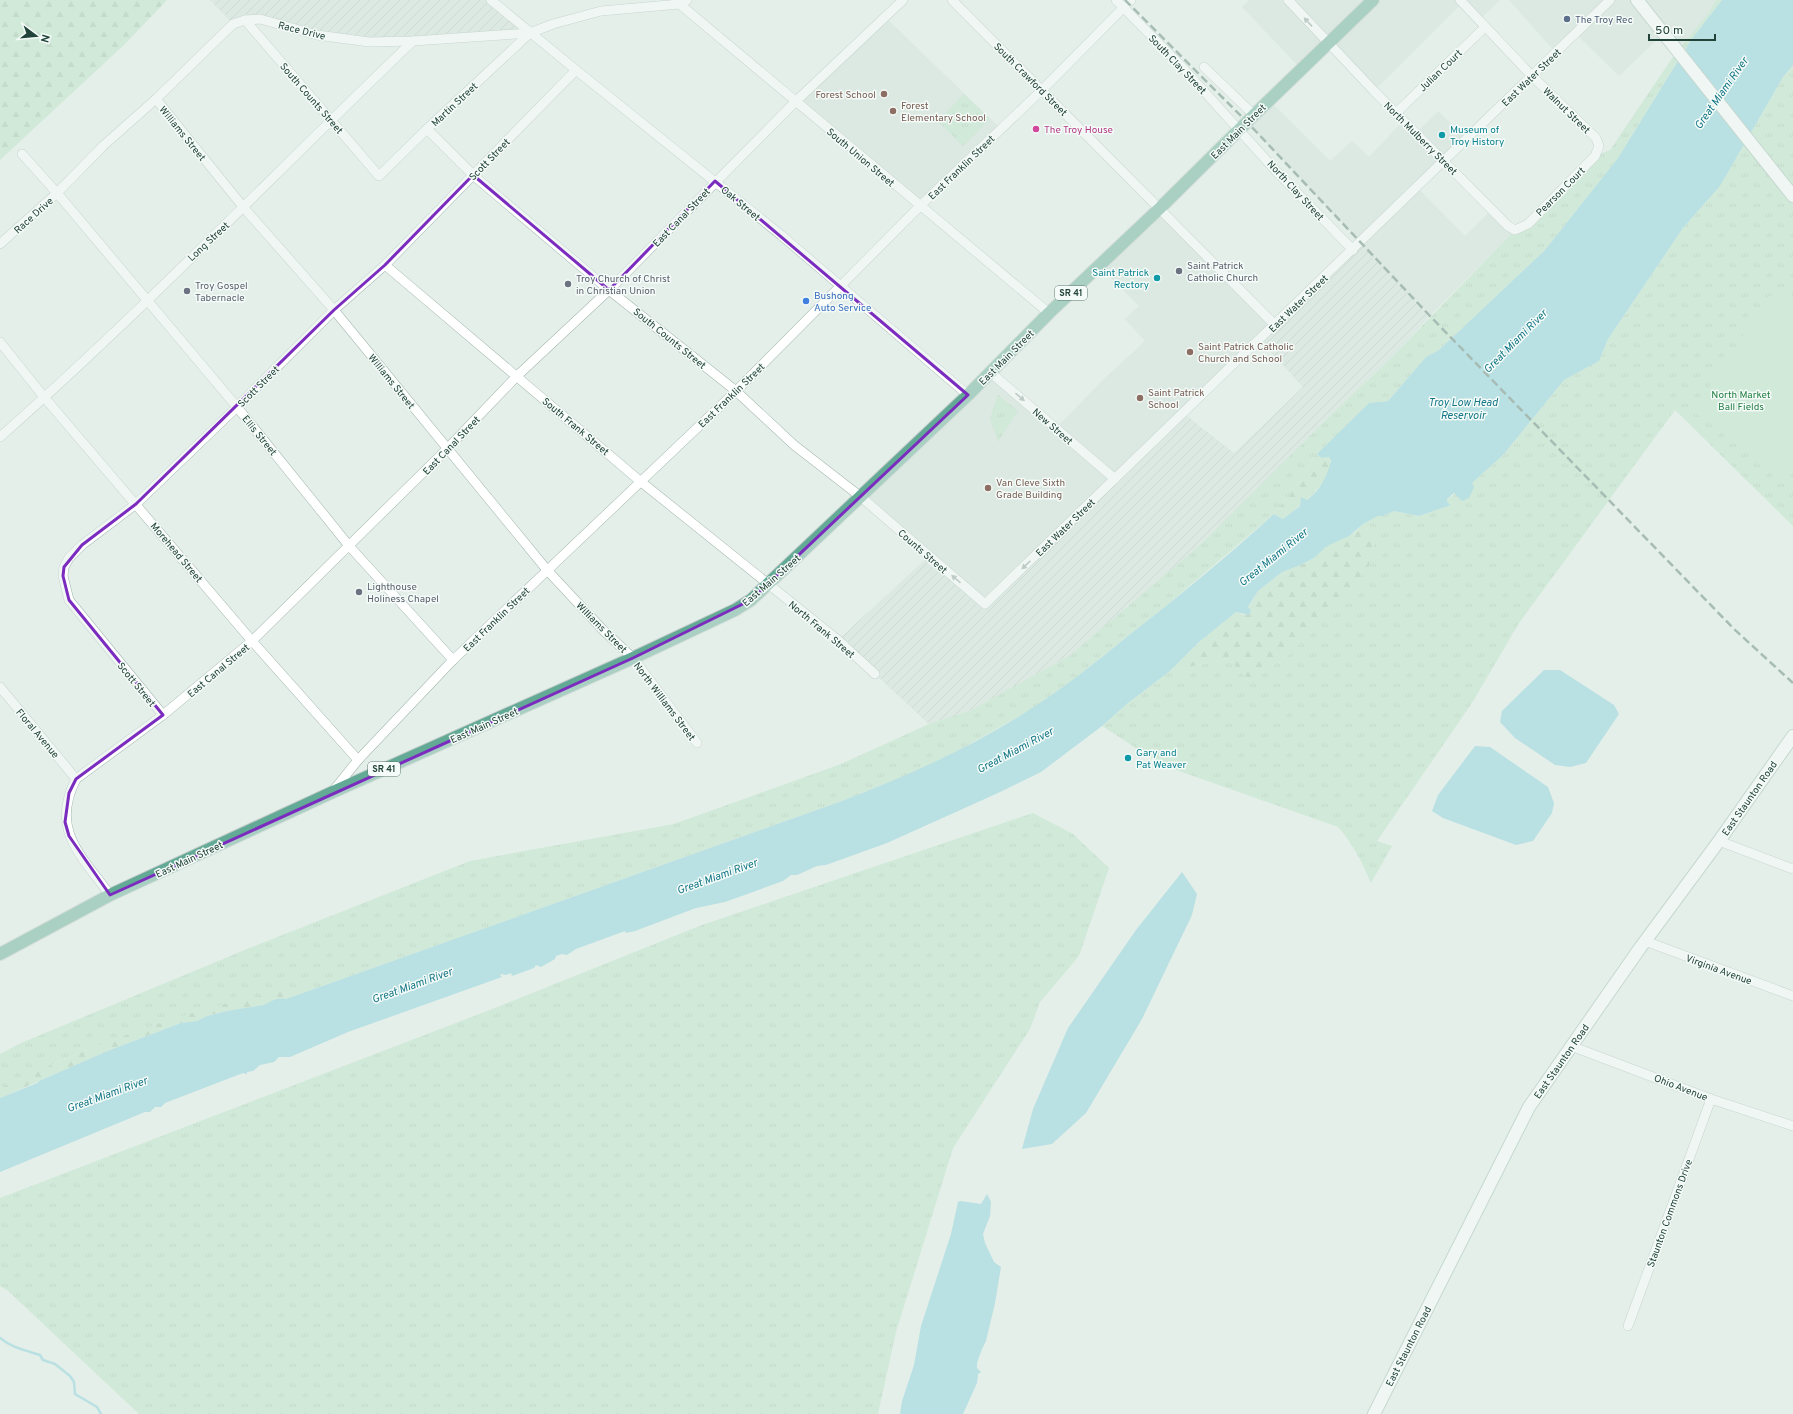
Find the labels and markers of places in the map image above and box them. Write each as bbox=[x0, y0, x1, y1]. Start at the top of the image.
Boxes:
marker: The Troy Rec bbox=[1562, 14, 1572, 24]
place label: The Troy Rec bbox=[1575, 14, 1633, 27]
place label: Forest School bbox=[815, 89, 876, 102]
marker: Forest School bbox=[879, 89, 889, 99]
place label: Forest Elementary School bbox=[901, 100, 986, 125]
marker: Forest Elementary School bbox=[888, 106, 898, 116]
marker: The Troy House bbox=[1031, 124, 1041, 134]
place label: The Troy House bbox=[1044, 124, 1113, 137]
place label: Museum of Troy History bbox=[1450, 124, 1504, 149]
marker: Museum of Troy History bbox=[1437, 130, 1447, 140]
place label: Saint Patrick Catholic Church bbox=[1187, 260, 1258, 285]
marker: Saint Patrick Catholic Church bbox=[1174, 266, 1184, 276]
place label: Saint Patrick Rectory bbox=[1092, 267, 1149, 292]
place label: Troy Church of Christ in Christian Union bbox=[576, 273, 671, 298]
marker: Saint Patrick Rectory bbox=[1152, 273, 1162, 283]
marker: Troy Church of Christ in Christian Union bbox=[563, 279, 573, 289]
place label: Troy Gospel Tabernacle bbox=[195, 280, 248, 305]
marker: Troy Gospel Tabernacle bbox=[182, 286, 192, 296]
place label: Bushong Auto Service bbox=[814, 290, 871, 315]
marker: Bushong Auto Service bbox=[801, 296, 811, 306]
place label: Saint Patrick Catholic Church and School bbox=[1198, 341, 1294, 366]
marker: Saint Patrick Catholic Church and School bbox=[1185, 347, 1195, 357]
place label: Saint Patrick School bbox=[1148, 387, 1205, 412]
marker: Saint Patrick School bbox=[1135, 393, 1145, 403]
place label: Van Cleve Sixth Grade Building bbox=[996, 477, 1065, 502]
marker: Van Cleve Sixth Grade Building bbox=[983, 483, 993, 493]
place label: Lighthouse Holiness Chapel bbox=[367, 581, 439, 606]
marker: Lighthouse Holiness Chapel bbox=[354, 587, 364, 597]
place label: Gary and Pat Weaver bbox=[1136, 747, 1186, 772]
marker: Gary and Pat Weaver bbox=[1123, 753, 1133, 763]

